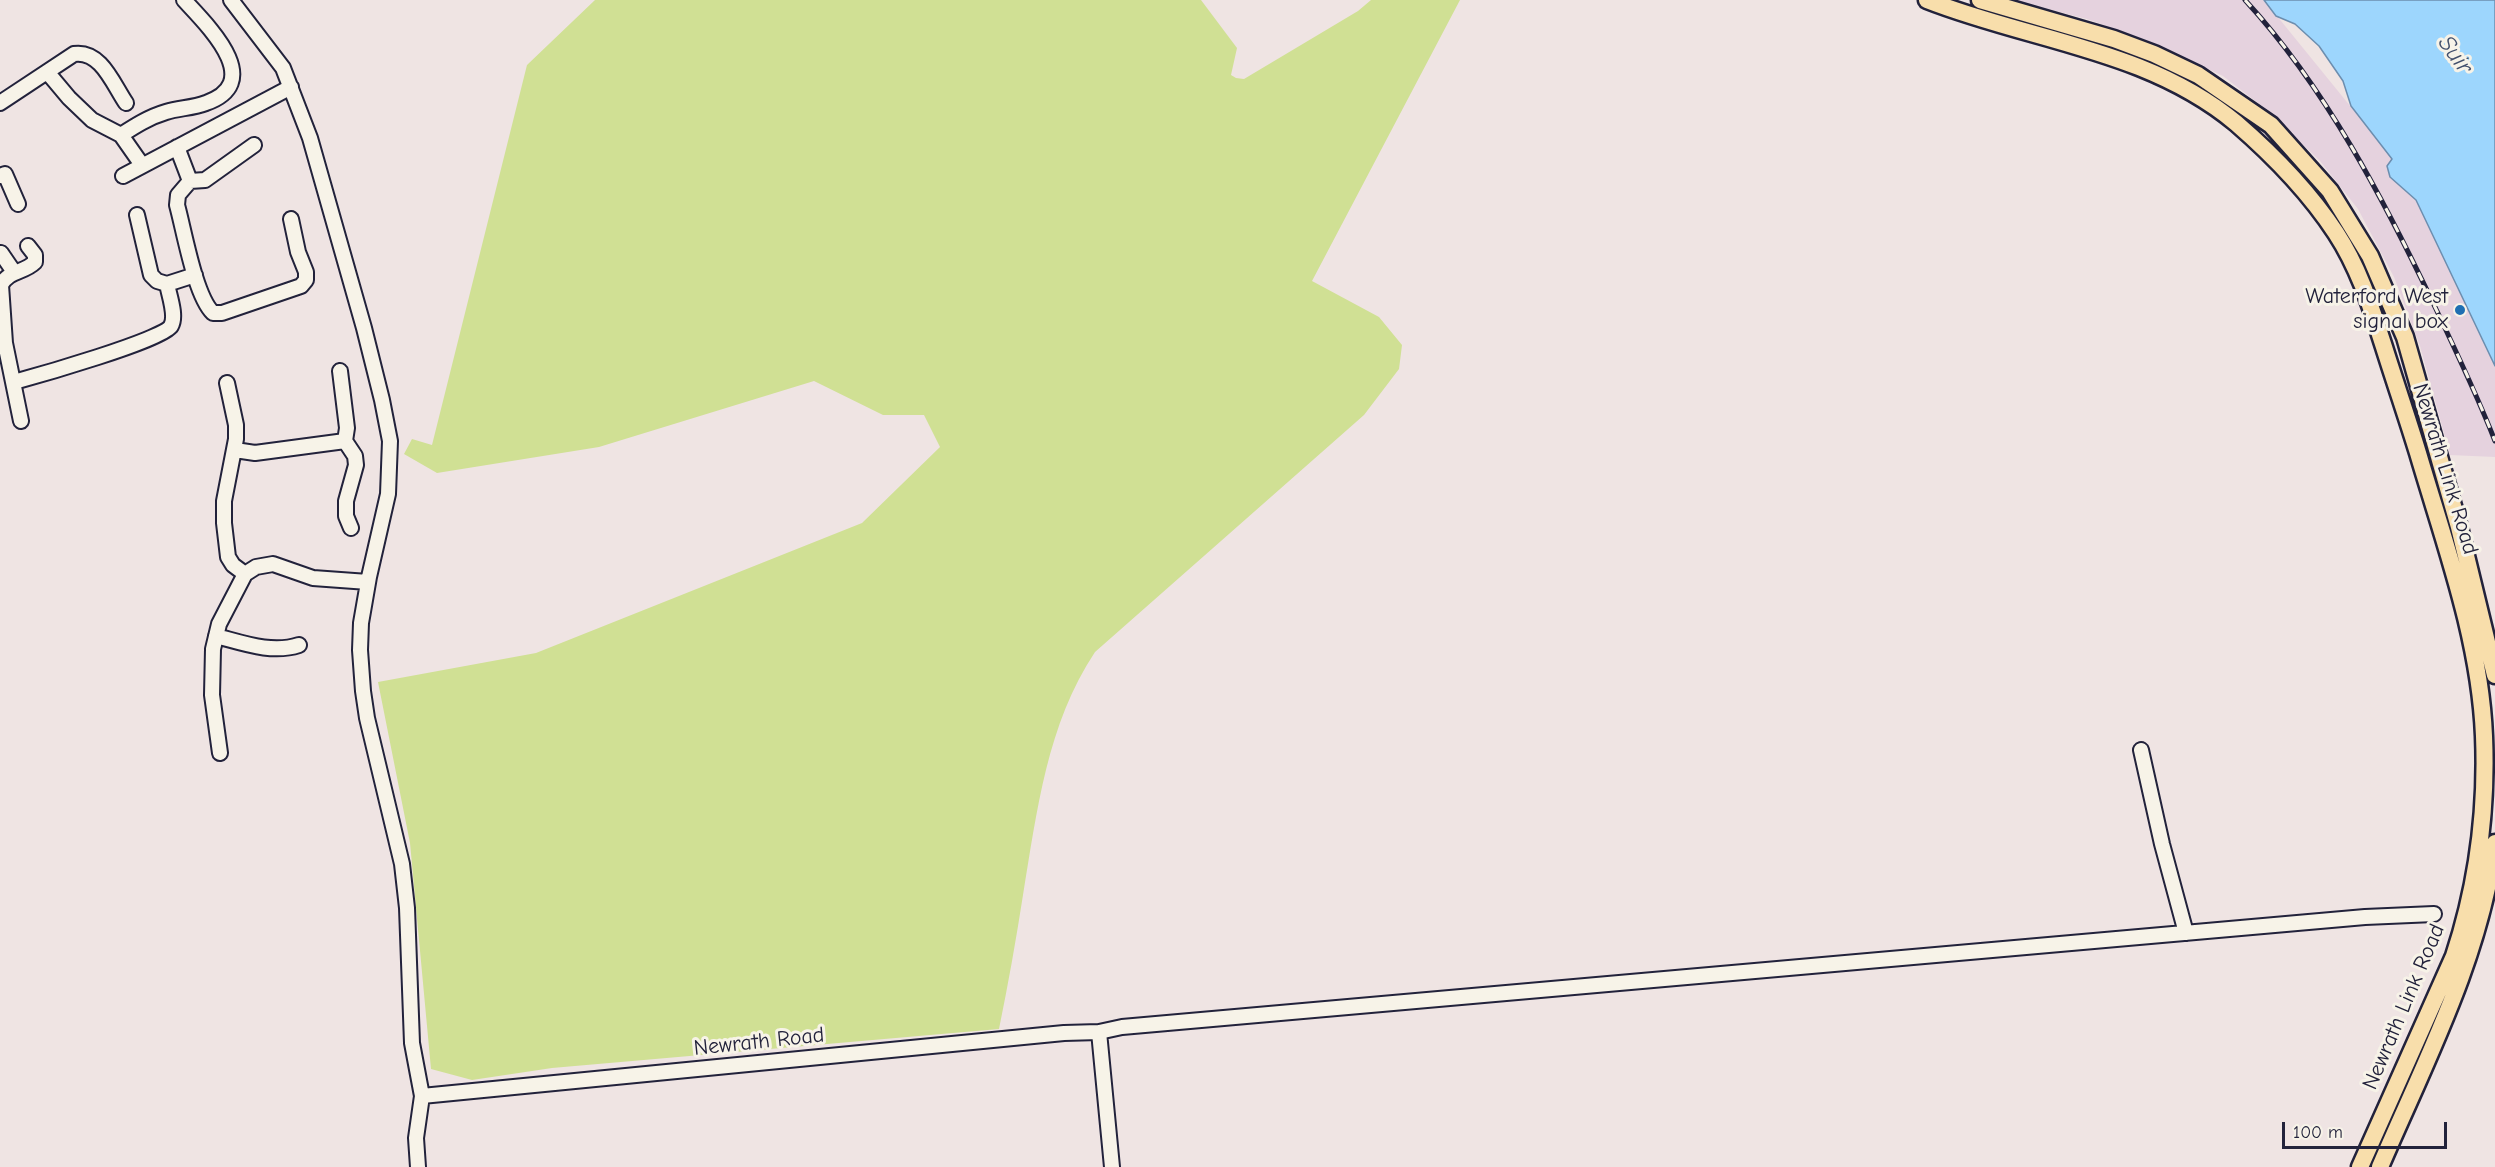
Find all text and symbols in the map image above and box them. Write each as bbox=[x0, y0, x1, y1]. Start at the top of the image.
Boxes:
water label: Suir bbox=[2431, 30, 2479, 80]
place label: Waterford West signal box bbox=[2305, 284, 2448, 336]
marker: Waterford West signal box bbox=[2453, 303, 2467, 317]
street label: Newrath Link Road bbox=[2406, 380, 2484, 558]
street label: Newrath Link Road bbox=[2357, 920, 2451, 1094]
street label: Newrath Road bbox=[692, 1022, 826, 1062]
scale bar bbox=[2285, 1110, 2450, 1148]
text: 100 m bbox=[2293, 1122, 2343, 1143]

